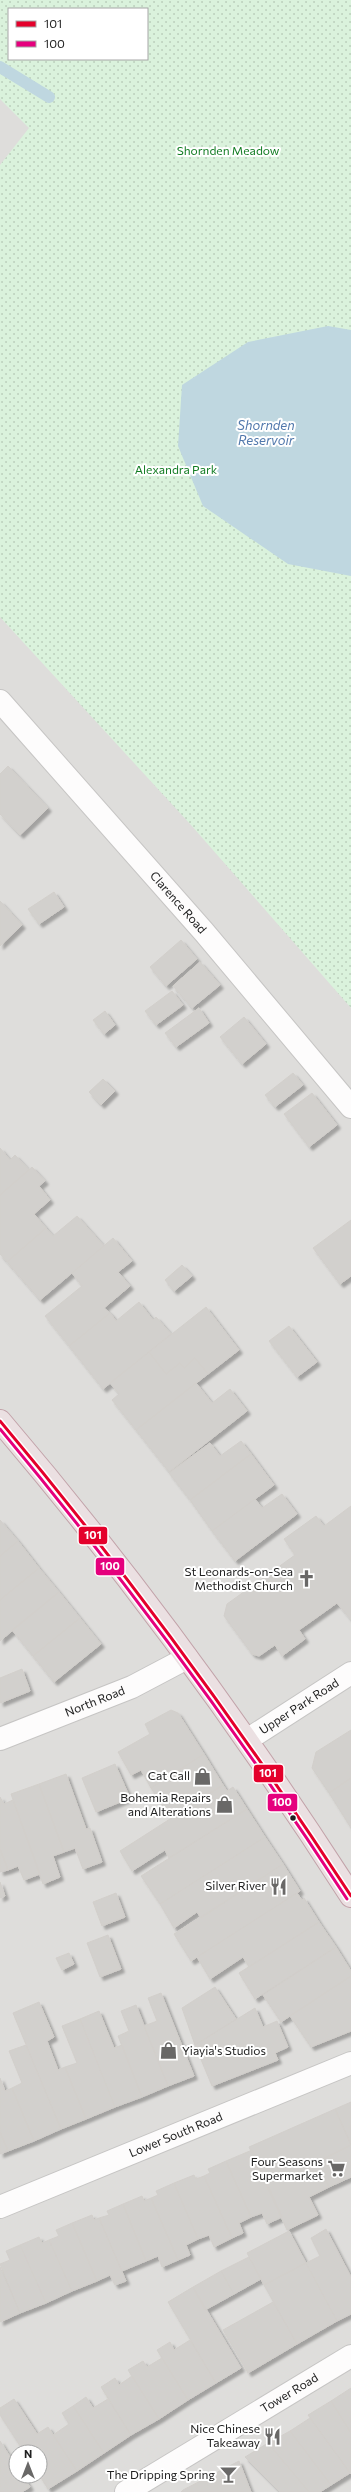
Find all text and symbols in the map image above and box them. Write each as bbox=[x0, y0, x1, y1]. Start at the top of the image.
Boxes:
legend bbox=[8, 8, 148, 60]
text: 101 bbox=[44, 16, 62, 30]
text: 100 bbox=[44, 36, 65, 50]
park label: Shornden Meadow bbox=[177, 143, 280, 157]
water label: Shornden Reservoir bbox=[237, 417, 295, 448]
park label: Alexandra Park bbox=[135, 462, 218, 476]
street label: Clarence Road bbox=[148, 868, 210, 936]
line badge: 101 bbox=[78, 1526, 108, 1545]
text: 101 bbox=[84, 1528, 102, 1541]
line badge: 100 bbox=[95, 1557, 125, 1576]
text: 100 bbox=[100, 1559, 120, 1572]
place label: St Leonards-on-Sea Methodist Church bbox=[185, 1564, 293, 1592]
church icon: St Leonards-on-Sea Methodist Church bbox=[296, 1569, 316, 1589]
street label: Upper Park Road bbox=[256, 1675, 341, 1736]
street label: North Road bbox=[63, 1683, 127, 1719]
line badge: 101 bbox=[253, 1764, 284, 1783]
shop icon: Cat Call bbox=[193, 1766, 213, 1786]
text: 101 bbox=[259, 1766, 277, 1779]
place label: Cat Call bbox=[148, 1768, 190, 1782]
place label: Bohemia Repairs and Alterations bbox=[120, 1790, 211, 1818]
line badge: 100 bbox=[267, 1793, 298, 1812]
shop icon: Bohemia Repairs and Alterations bbox=[214, 1795, 234, 1815]
text: 100 bbox=[272, 1795, 292, 1808]
unlabelled marker bbox=[288, 1813, 298, 1823]
restaurant icon: Silver River bbox=[269, 1876, 289, 1896]
place label: Silver River bbox=[205, 1878, 266, 1892]
shop icon: Yiayia's Studios bbox=[159, 2041, 179, 2061]
place label: Yiayia's Studios bbox=[182, 2043, 266, 2057]
street label: Lower South Road bbox=[127, 2109, 224, 2159]
place label: Four Seasons Supermarket bbox=[251, 2154, 323, 2182]
supermarket icon: Four Seasons Supermarket bbox=[326, 2159, 346, 2179]
street label: Tower Road bbox=[258, 2370, 320, 2415]
place label: Nice Chinese Takeaway bbox=[190, 2421, 260, 2449]
restaurant icon: Nice Chinese Takeaway bbox=[263, 2426, 283, 2446]
north arrow bbox=[8, 2444, 48, 2484]
text: N bbox=[24, 2447, 32, 2460]
bar icon: The Dripping Spring bbox=[218, 2465, 238, 2485]
place label: The Dripping Spring bbox=[107, 2467, 215, 2481]

